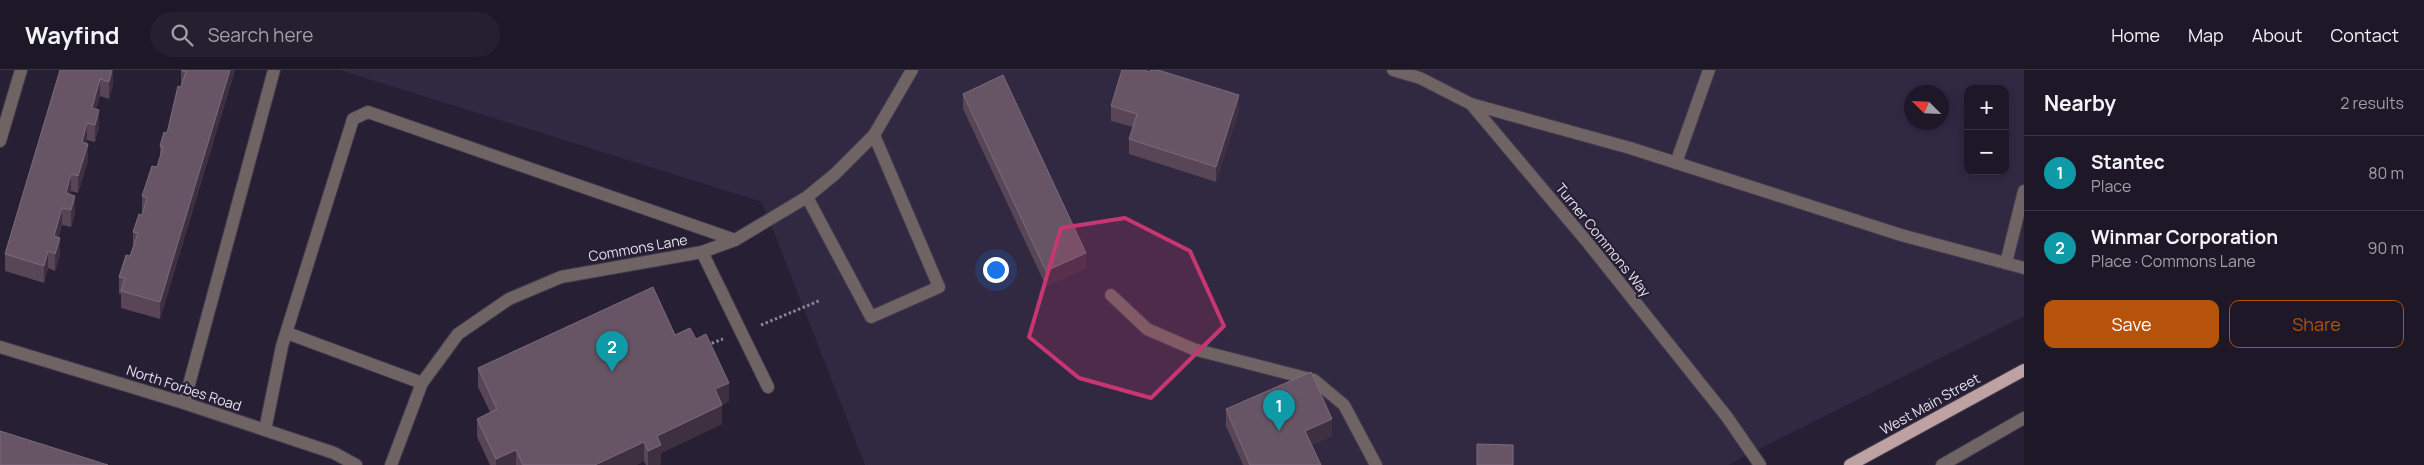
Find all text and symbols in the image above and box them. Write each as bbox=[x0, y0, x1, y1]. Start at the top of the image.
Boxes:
search box bbox=[150, 12, 500, 57]
text: Wayfind bbox=[25, 18, 120, 51]
icon: search bbox=[168, 21, 196, 49]
text: Search here bbox=[208, 22, 313, 48]
text: Home bbox=[2111, 23, 2160, 47]
text: Map bbox=[2188, 23, 2224, 47]
text: About bbox=[2252, 23, 2302, 47]
text: Contact bbox=[2330, 23, 2399, 47]
north arrow bbox=[1904, 85, 1949, 130]
map controls bbox=[1964, 85, 2009, 175]
button: + bbox=[1964, 85, 2009, 130]
text: Nearby bbox=[2044, 89, 2116, 117]
text: 2 results bbox=[2340, 92, 2404, 114]
button: − bbox=[1964, 130, 2009, 175]
text: Stantec bbox=[2091, 149, 2165, 175]
text: 1 bbox=[2056, 162, 2064, 184]
text: 80 m bbox=[2368, 162, 2404, 184]
text: Place bbox=[2091, 175, 2131, 197]
street label: Turner Commons Way bbox=[1552, 179, 1656, 301]
text: Winmar Corporation bbox=[2091, 224, 2278, 250]
street label: Commons Lane bbox=[587, 229, 689, 266]
text: 2 bbox=[2055, 237, 2065, 259]
text: 90 m bbox=[2368, 237, 2404, 259]
text: Place · Commons Lane bbox=[2091, 250, 2256, 272]
your location bbox=[983, 257, 1009, 283]
button: Save bbox=[2044, 300, 2219, 348]
button: Share bbox=[2229, 300, 2404, 348]
pin: 2 bbox=[596, 331, 628, 372]
street label: North Forbes Road bbox=[124, 360, 244, 415]
street label: West Main Street bbox=[1877, 368, 1983, 439]
pin: 1 bbox=[1263, 390, 1295, 431]

